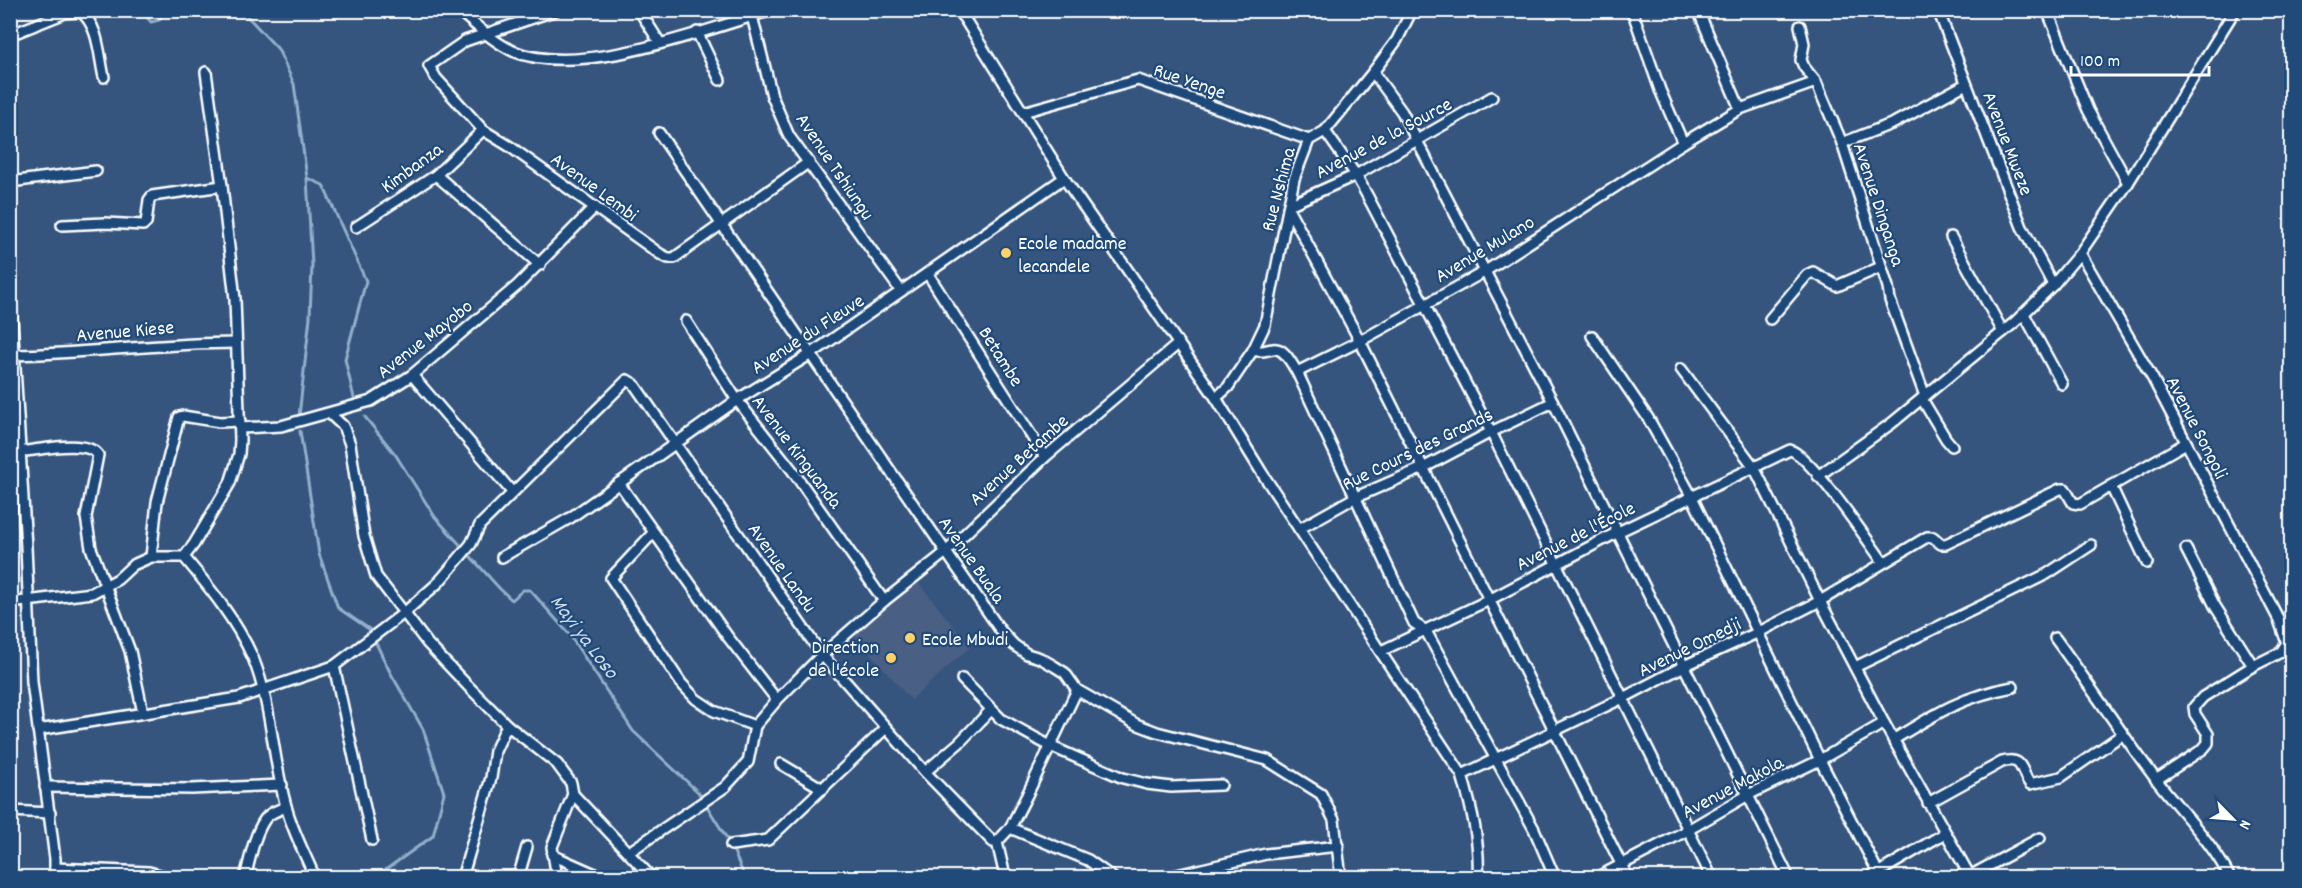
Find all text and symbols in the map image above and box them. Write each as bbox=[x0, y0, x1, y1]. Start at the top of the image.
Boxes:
scale bar bbox=[2071, 39, 2209, 77]
text: 100 m bbox=[2080, 50, 2120, 75]
street label: Rue Yenge bbox=[1149, 57, 1229, 108]
street label: Avenue Mweze bbox=[1974, 88, 2039, 200]
street label: Avenue de la Source bbox=[1311, 92, 1458, 188]
street label: Avenue Tshiungu bbox=[787, 109, 880, 227]
street label: Kimbanza bbox=[376, 137, 450, 202]
street label: Avenue Dinganga bbox=[1844, 140, 1910, 271]
street label: Rue Nshima bbox=[1255, 144, 1305, 235]
street label: Avenue Lembi bbox=[544, 147, 643, 230]
street label: Avenue Mulano bbox=[1430, 210, 1541, 291]
place label: Ecole madame lecandele bbox=[1018, 231, 1127, 282]
marker: Ecole madame lecandele bbox=[999, 246, 1013, 260]
street label: Avenue du Fleuve bbox=[746, 288, 871, 383]
street label: Avenue Mayobo bbox=[372, 294, 480, 387]
street label: Avenue Kiese bbox=[75, 315, 176, 351]
street label: Betambe bbox=[970, 322, 1029, 393]
street label: Avenue Songoli bbox=[2157, 372, 2233, 485]
street label: Avenue Kinguanda bbox=[743, 390, 848, 516]
street label: Rue Cours des Grands bbox=[1338, 402, 1498, 499]
street label: Avenue Betambe bbox=[964, 409, 1076, 514]
street label: Avenue de l'École bbox=[1512, 496, 1641, 580]
street label: Avenue Buala bbox=[930, 511, 1011, 611]
street label: Avenue Landu bbox=[739, 518, 822, 619]
water label: Mayi ya Loso bbox=[541, 589, 625, 688]
street label: Avenue Omedji bbox=[1634, 612, 1747, 686]
place label: Ecole Mbudi bbox=[922, 627, 1009, 655]
marker: Ecole Mbudi bbox=[903, 631, 917, 645]
place label: Direction de l'école bbox=[808, 635, 879, 686]
marker: Direction de l'école bbox=[884, 651, 898, 665]
street label: Avenue Makola bbox=[1678, 750, 1790, 827]
north arrow bbox=[2203, 789, 2263, 849]
text: N bbox=[2232, 816, 2256, 833]

